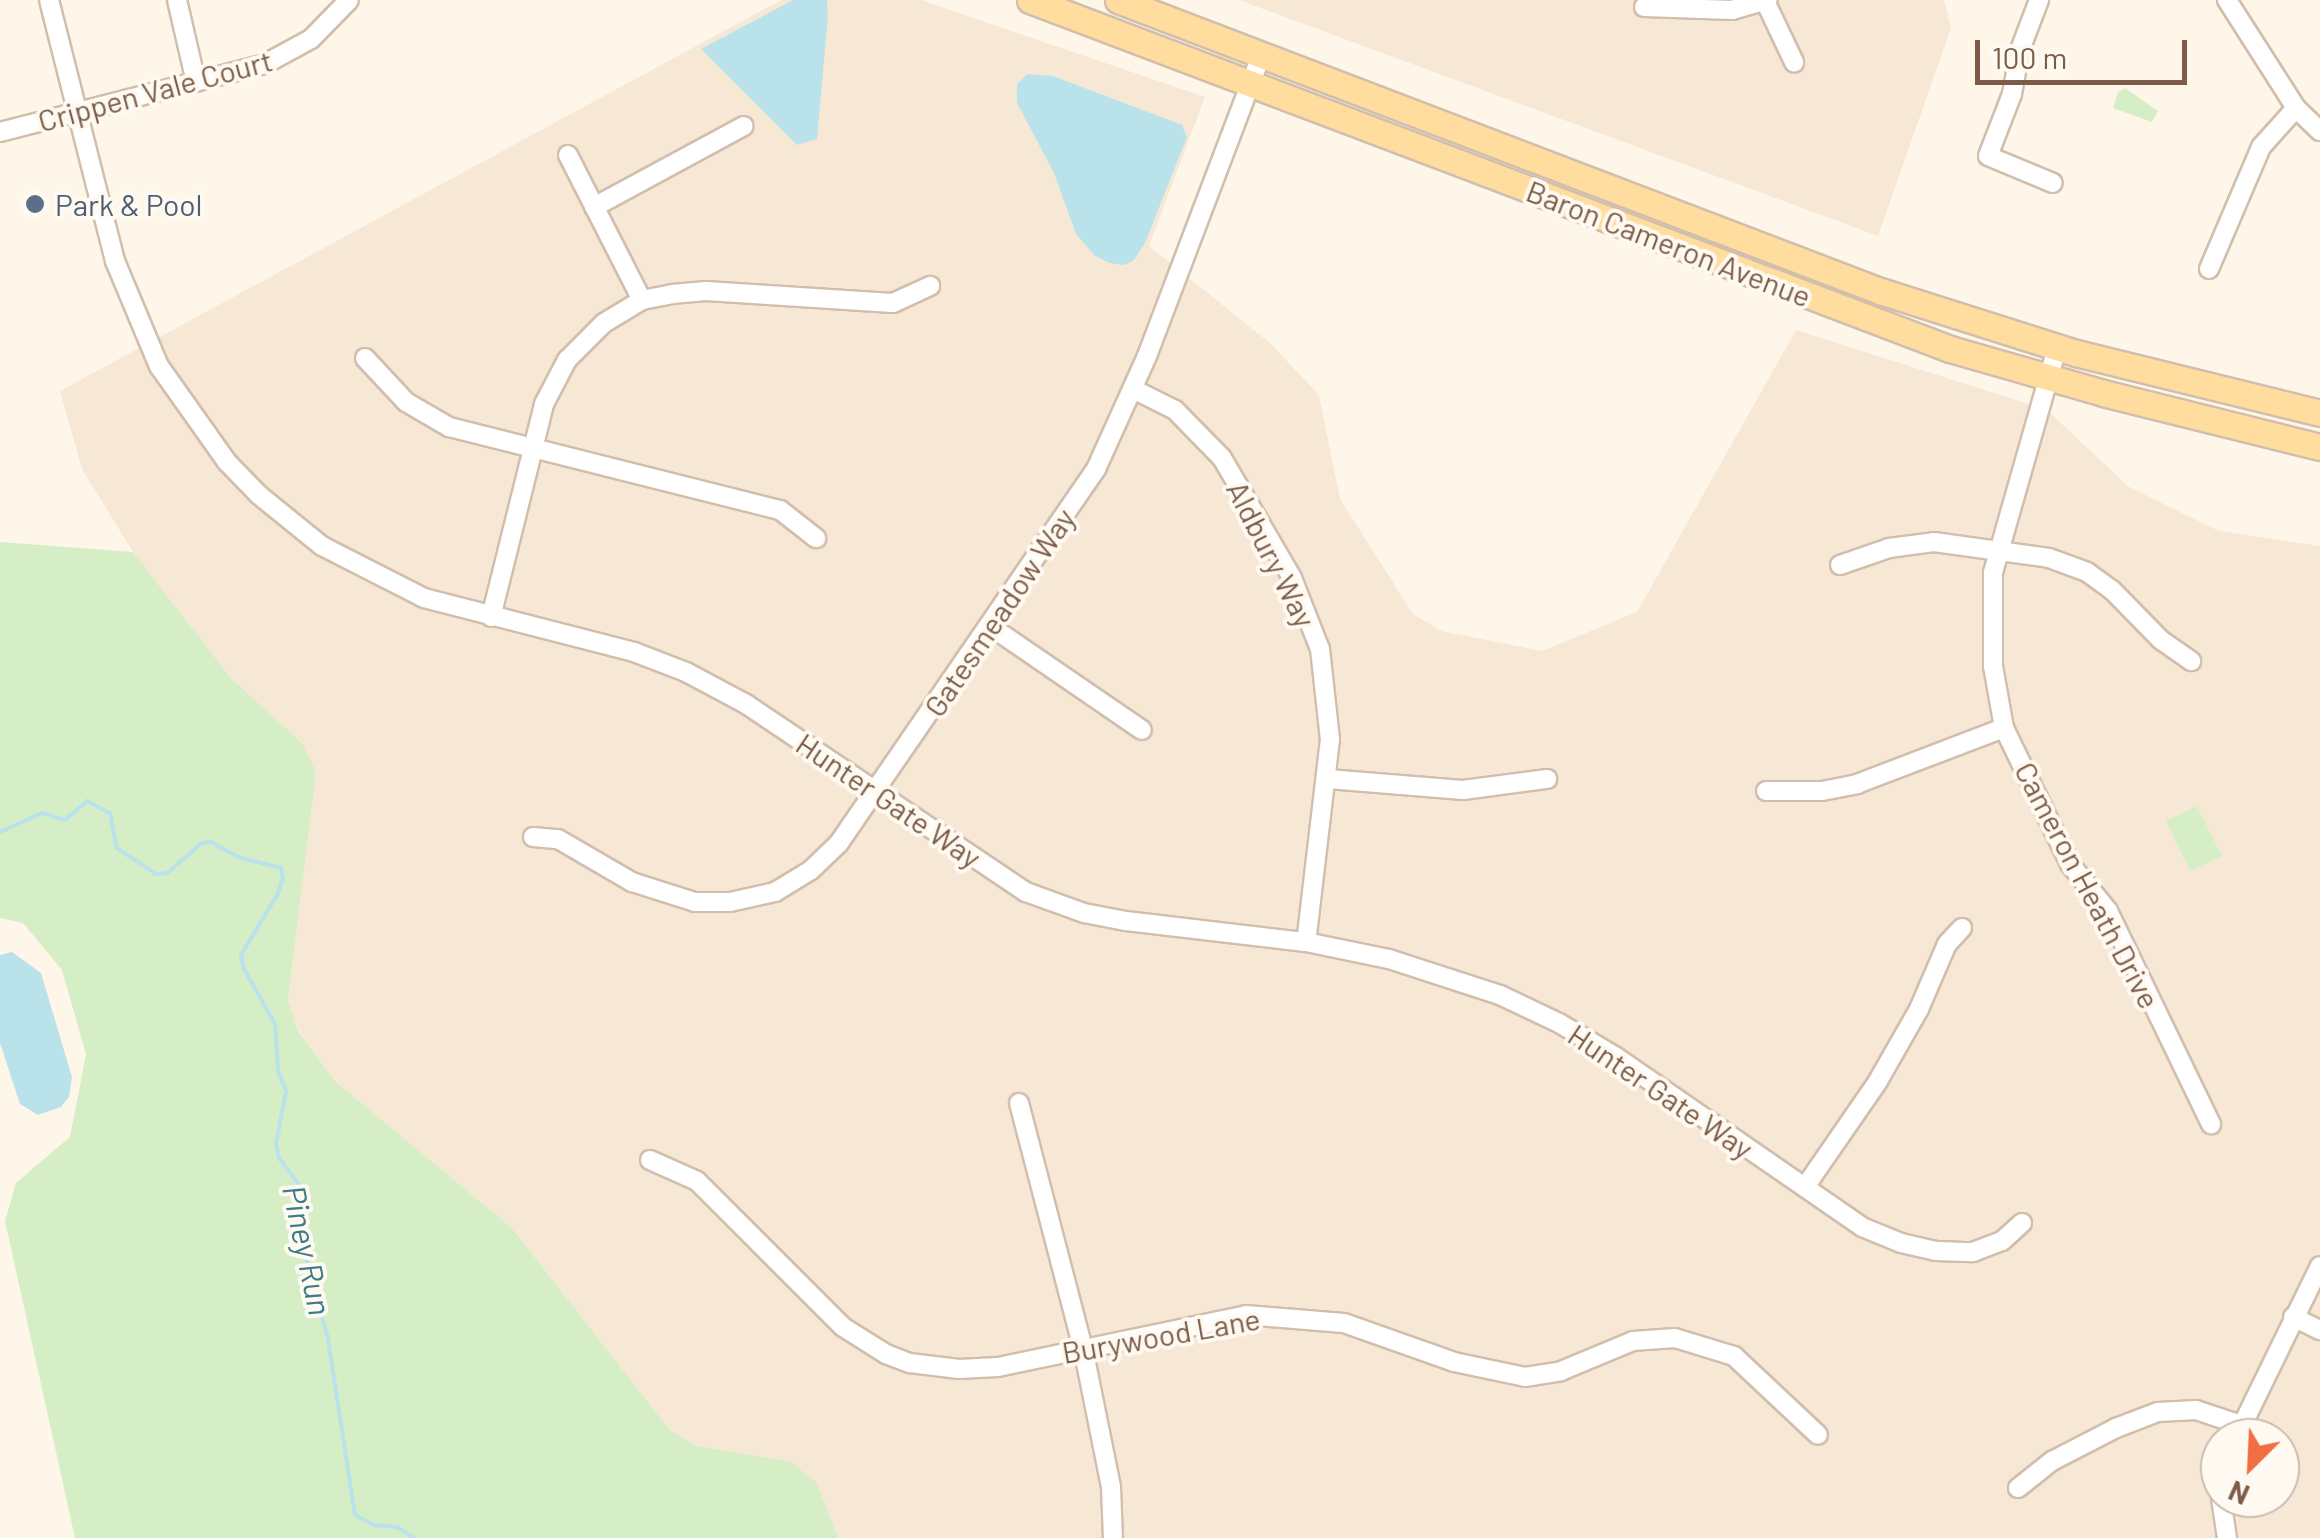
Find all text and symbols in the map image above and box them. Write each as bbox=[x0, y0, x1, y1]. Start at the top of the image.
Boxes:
scale bar bbox=[1980, 20, 2192, 82]
text: 100 m bbox=[1992, 39, 2067, 75]
street label: Crippen Vale Court bbox=[34, 41, 276, 139]
street label: Baron Cameron Avenue bbox=[1522, 172, 1816, 314]
place label: Park & Pool bbox=[55, 186, 203, 222]
marker: Park & Pool bbox=[24, 193, 46, 215]
street label: Aldbury Way bbox=[1220, 475, 1324, 633]
street label: Gatesmeadow Way bbox=[916, 501, 1082, 723]
street label: Hunter Gate Way bbox=[790, 725, 988, 875]
street label: Cameron Heath Drive bbox=[2008, 756, 2168, 1014]
street label: Hunter Gate Way bbox=[1562, 1016, 1760, 1166]
water label: Piney Run bbox=[276, 1182, 340, 1318]
street label: Burywood Lane bbox=[1059, 1300, 1263, 1370]
north arrow bbox=[2200, 1418, 2300, 1518]
text: N bbox=[2223, 1474, 2254, 1513]

